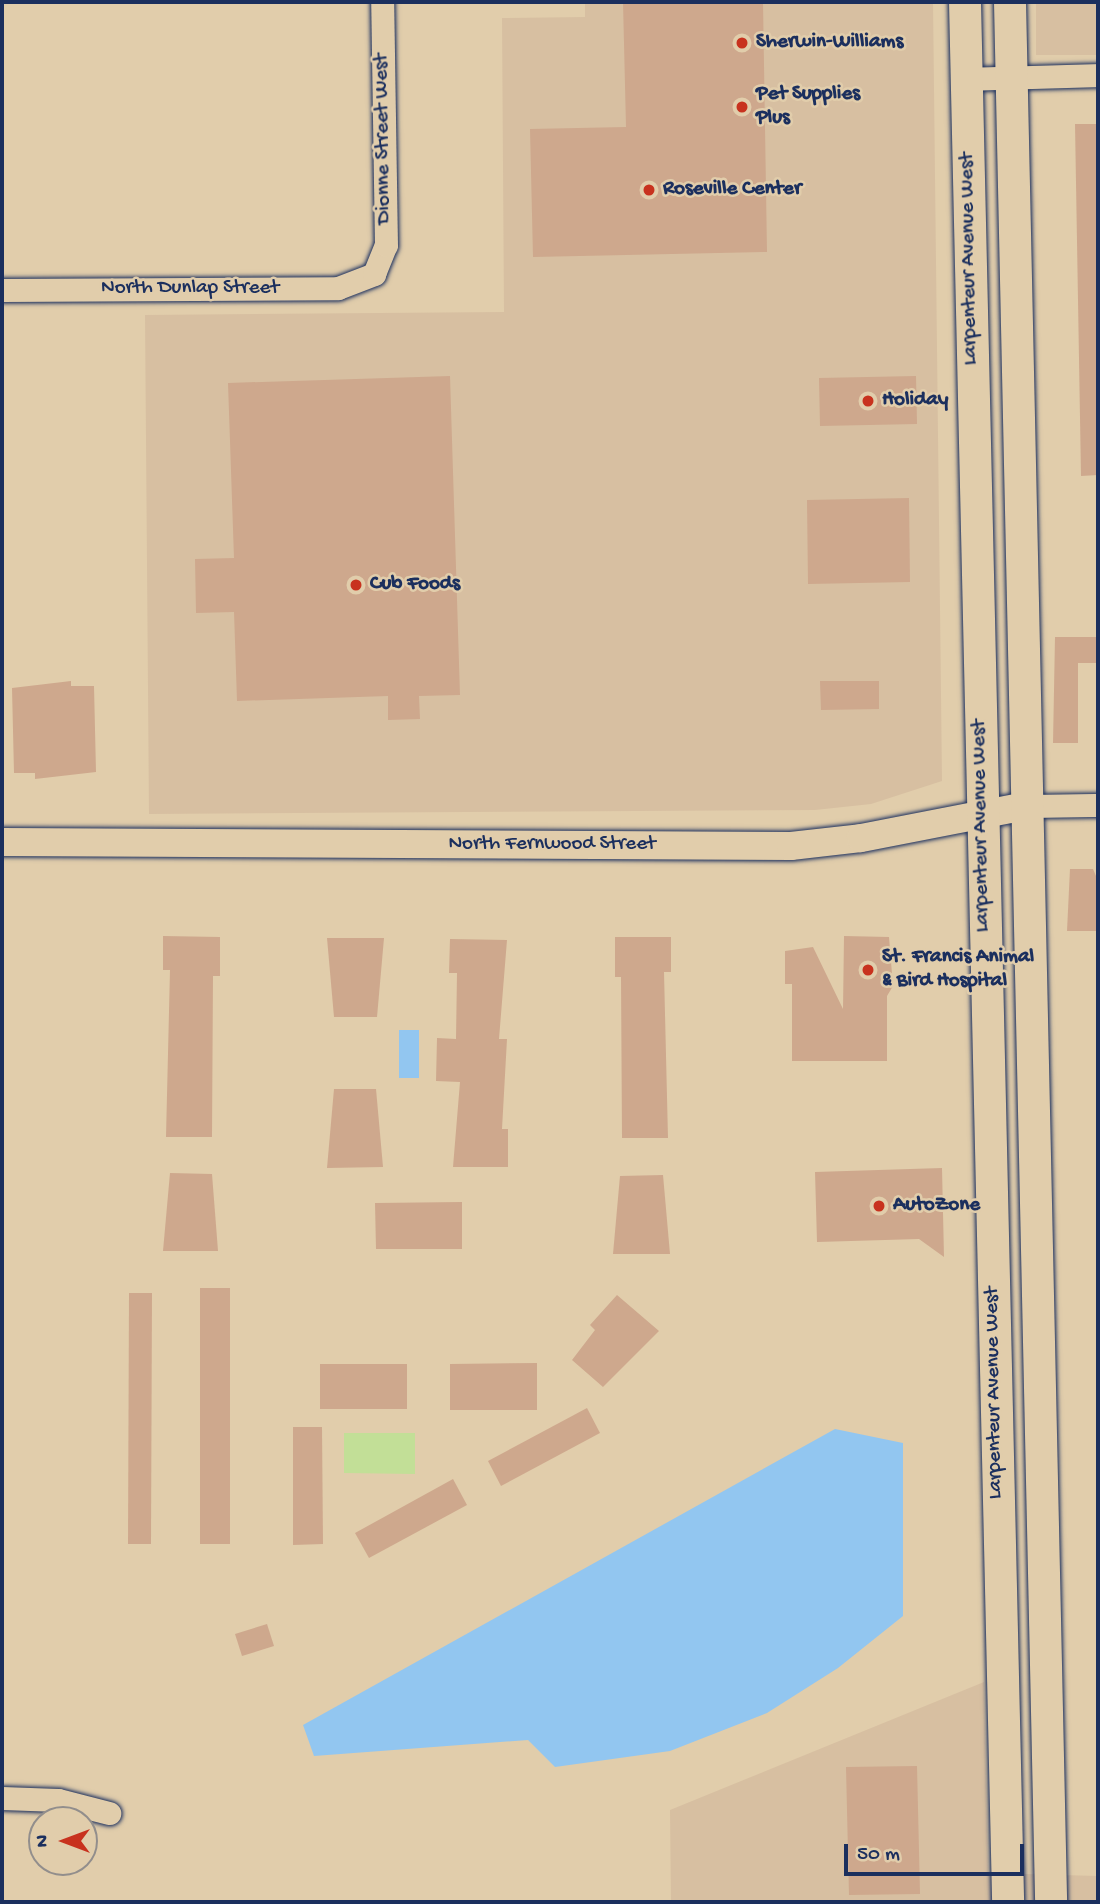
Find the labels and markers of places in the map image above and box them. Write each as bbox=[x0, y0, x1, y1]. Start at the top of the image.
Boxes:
place label: Sherwin-Williams bbox=[756, 30, 903, 56]
marker: Sherwin-Williams bbox=[734, 35, 750, 51]
place label: Pet Supplies Plus bbox=[756, 82, 860, 132]
marker: Pet Supplies Plus bbox=[734, 99, 750, 115]
place label: Roseville Center bbox=[663, 177, 801, 203]
marker: Roseville Center bbox=[641, 182, 657, 198]
place label: Holiday bbox=[882, 388, 948, 414]
marker: Holiday bbox=[860, 393, 876, 409]
place label: Cub Foods bbox=[370, 572, 460, 598]
marker: Cub Foods bbox=[348, 577, 364, 593]
place label: St. Francis Animal & Bird Hospital bbox=[882, 945, 1034, 995]
marker: St. Francis Animal & Bird Hospital bbox=[860, 962, 876, 978]
place label: AutoZone bbox=[893, 1193, 980, 1219]
marker: AutoZone bbox=[871, 1198, 887, 1214]

